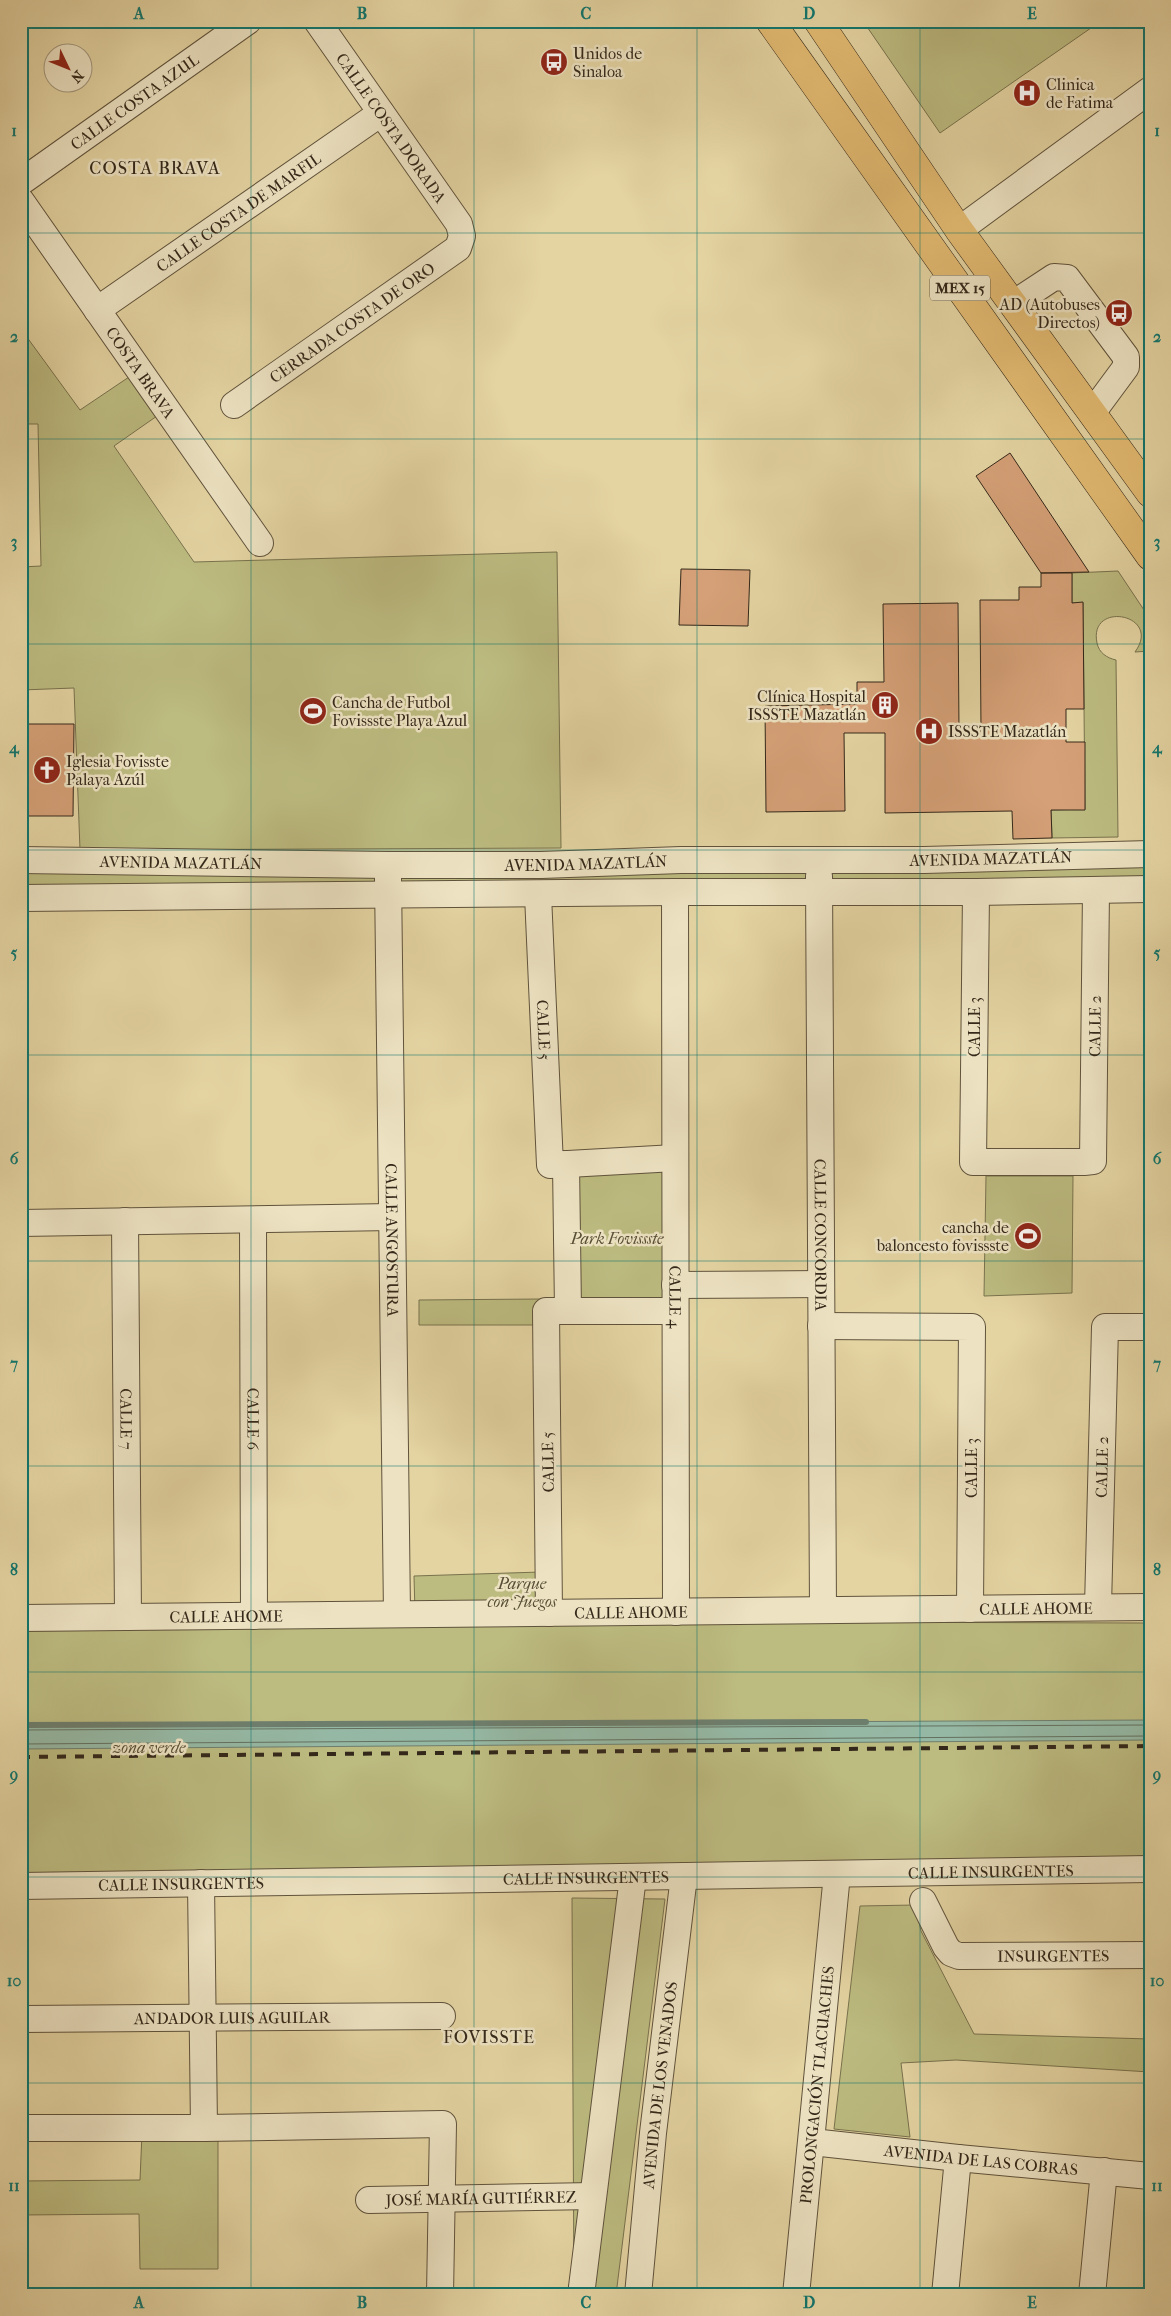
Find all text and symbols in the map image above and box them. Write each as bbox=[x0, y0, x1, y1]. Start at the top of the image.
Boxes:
text: A bbox=[133, 4, 145, 23]
text: B bbox=[357, 4, 367, 23]
text: C bbox=[581, 4, 592, 23]
text: D bbox=[803, 4, 815, 23]
text: E bbox=[1027, 4, 1037, 23]
north arrow bbox=[42, 42, 92, 92]
place label: Unidos de Sinaloa bbox=[573, 44, 642, 81]
bus stop icon: Unidos de Sinaloa bbox=[539, 47, 569, 77]
street label: CALLE COSTA AZUL bbox=[67, 49, 202, 154]
street label: CALLE COSTA DORADA bbox=[332, 49, 450, 207]
text: N bbox=[67, 67, 87, 86]
place label: Clinica de Fatima bbox=[1046, 75, 1114, 112]
hospital icon: Clinica de Fatima bbox=[1012, 78, 1042, 108]
text: 1 bbox=[11, 121, 17, 140]
text: 1 bbox=[1154, 121, 1160, 140]
street label: CALLE COSTA DE MARFIL bbox=[152, 148, 324, 276]
district label: COSTA BRAVA bbox=[89, 158, 221, 179]
street label: CERRADA COSTA DE ORO bbox=[266, 258, 438, 387]
road number: MEX 15 bbox=[930, 276, 990, 300]
place label: AD (Autobuses Directos) bbox=[999, 295, 1100, 332]
bus stop icon: AD (Autobuses Directos) bbox=[1104, 298, 1134, 328]
street label: COSTA BRAVA bbox=[102, 323, 180, 422]
text: 2 bbox=[10, 327, 18, 346]
text: 2 bbox=[1153, 327, 1161, 346]
text: 3 bbox=[11, 532, 17, 552]
text: 3 bbox=[1154, 532, 1160, 552]
place label: Clínica Hospital ISSSTE Mazatlán bbox=[748, 687, 867, 724]
building icon: Clínica Hospital ISSSTE Mazatlán bbox=[870, 690, 900, 720]
place label: Cancha de Futbol Fovissste Playa Azul bbox=[332, 693, 468, 730]
sports icon: Cancha de Futbol Fovissste Playa Azul bbox=[298, 696, 328, 726]
hospital icon: ISSSTE Mazatlán bbox=[914, 716, 944, 746]
place label: ISSSTE Mazatlán bbox=[948, 722, 1067, 741]
text: 4 bbox=[8, 738, 20, 758]
text: 4 bbox=[1151, 738, 1163, 758]
place label: Iglesia Fovisste Palaya Azúl bbox=[66, 752, 169, 789]
church icon: Iglesia Fovisste Palaya Azúl bbox=[32, 755, 62, 785]
street label: AVENIDA MAZATLÁN bbox=[909, 846, 1072, 870]
street label: AVENIDA MAZATLÁN bbox=[504, 850, 668, 875]
street label: AVENIDA MAZATLÁN bbox=[99, 852, 262, 873]
text: 5 bbox=[11, 943, 18, 962]
text: 5 bbox=[1154, 943, 1161, 962]
street label: CALLE 2 bbox=[1085, 995, 1104, 1057]
street label: CALLE 3 bbox=[965, 997, 984, 1057]
street label: CALLE 5 bbox=[533, 999, 555, 1061]
text: 6 bbox=[10, 1149, 19, 1168]
text: 6 bbox=[1153, 1149, 1162, 1168]
street label: CALLE CONCORDIA bbox=[811, 1159, 831, 1312]
street label: CALLE ANGOSTURA bbox=[382, 1163, 403, 1317]
place label: cancha de baloncesto fovissste bbox=[876, 1218, 1009, 1255]
sports icon: cancha de baloncesto fovissste bbox=[1013, 1221, 1043, 1251]
park label: Park Fovissste bbox=[569, 1229, 664, 1248]
street label: CALLE 4 bbox=[666, 1265, 685, 1329]
text: 7 bbox=[9, 1354, 18, 1373]
text: 7 bbox=[1152, 1354, 1161, 1373]
street label: CALLE 7 bbox=[117, 1388, 136, 1450]
street label: CALLE 6 bbox=[244, 1388, 263, 1450]
street label: CALLE 5 bbox=[538, 1432, 558, 1492]
street label: CALLE 2 bbox=[1091, 1436, 1112, 1498]
street label: CALLE 3 bbox=[962, 1438, 981, 1498]
text: 8 bbox=[10, 1560, 18, 1579]
text: 8 bbox=[1153, 1560, 1161, 1579]
park label: Parque con Juegos bbox=[487, 1574, 558, 1611]
street label: CALLE AHOME bbox=[979, 1598, 1093, 1618]
street label: CALLE AHOME bbox=[574, 1602, 688, 1622]
street label: CALLE AHOME bbox=[169, 1606, 283, 1626]
park label: zona verde bbox=[113, 1738, 186, 1757]
text: 9 bbox=[9, 1765, 18, 1785]
text: 9 bbox=[1152, 1765, 1161, 1785]
street label: CALLE INSURGENTES bbox=[908, 1861, 1074, 1882]
street label: CALLE INSURGENTES bbox=[503, 1867, 669, 1888]
street label: CALLE INSURGENTES bbox=[98, 1873, 264, 1894]
street label: INSURGENTES bbox=[997, 1946, 1109, 1965]
street label: PROLONGACIÓN TLACUACHES bbox=[795, 1965, 837, 2205]
text: 10 bbox=[7, 1971, 21, 1990]
text: 10 bbox=[1150, 1971, 1164, 1990]
street label: AVENIDA DE LOS VENADOS bbox=[638, 1980, 681, 2191]
street label: ANDADOR LUIS AGUILAR bbox=[133, 2007, 332, 2028]
district label: FOVISSTE bbox=[443, 2027, 535, 2048]
street label: AVENIDA DE LAS COBRAS bbox=[882, 2140, 1079, 2179]
text: 11 bbox=[8, 2176, 20, 2195]
text: 11 bbox=[1151, 2176, 1163, 2195]
street label: JOSÉ MARÍA GUTIÉRREZ bbox=[383, 2187, 577, 2209]
text: A bbox=[133, 2293, 145, 2312]
text: B bbox=[357, 2293, 367, 2312]
text: C bbox=[581, 2293, 592, 2312]
text: D bbox=[803, 2293, 815, 2312]
text: E bbox=[1027, 2293, 1037, 2312]

